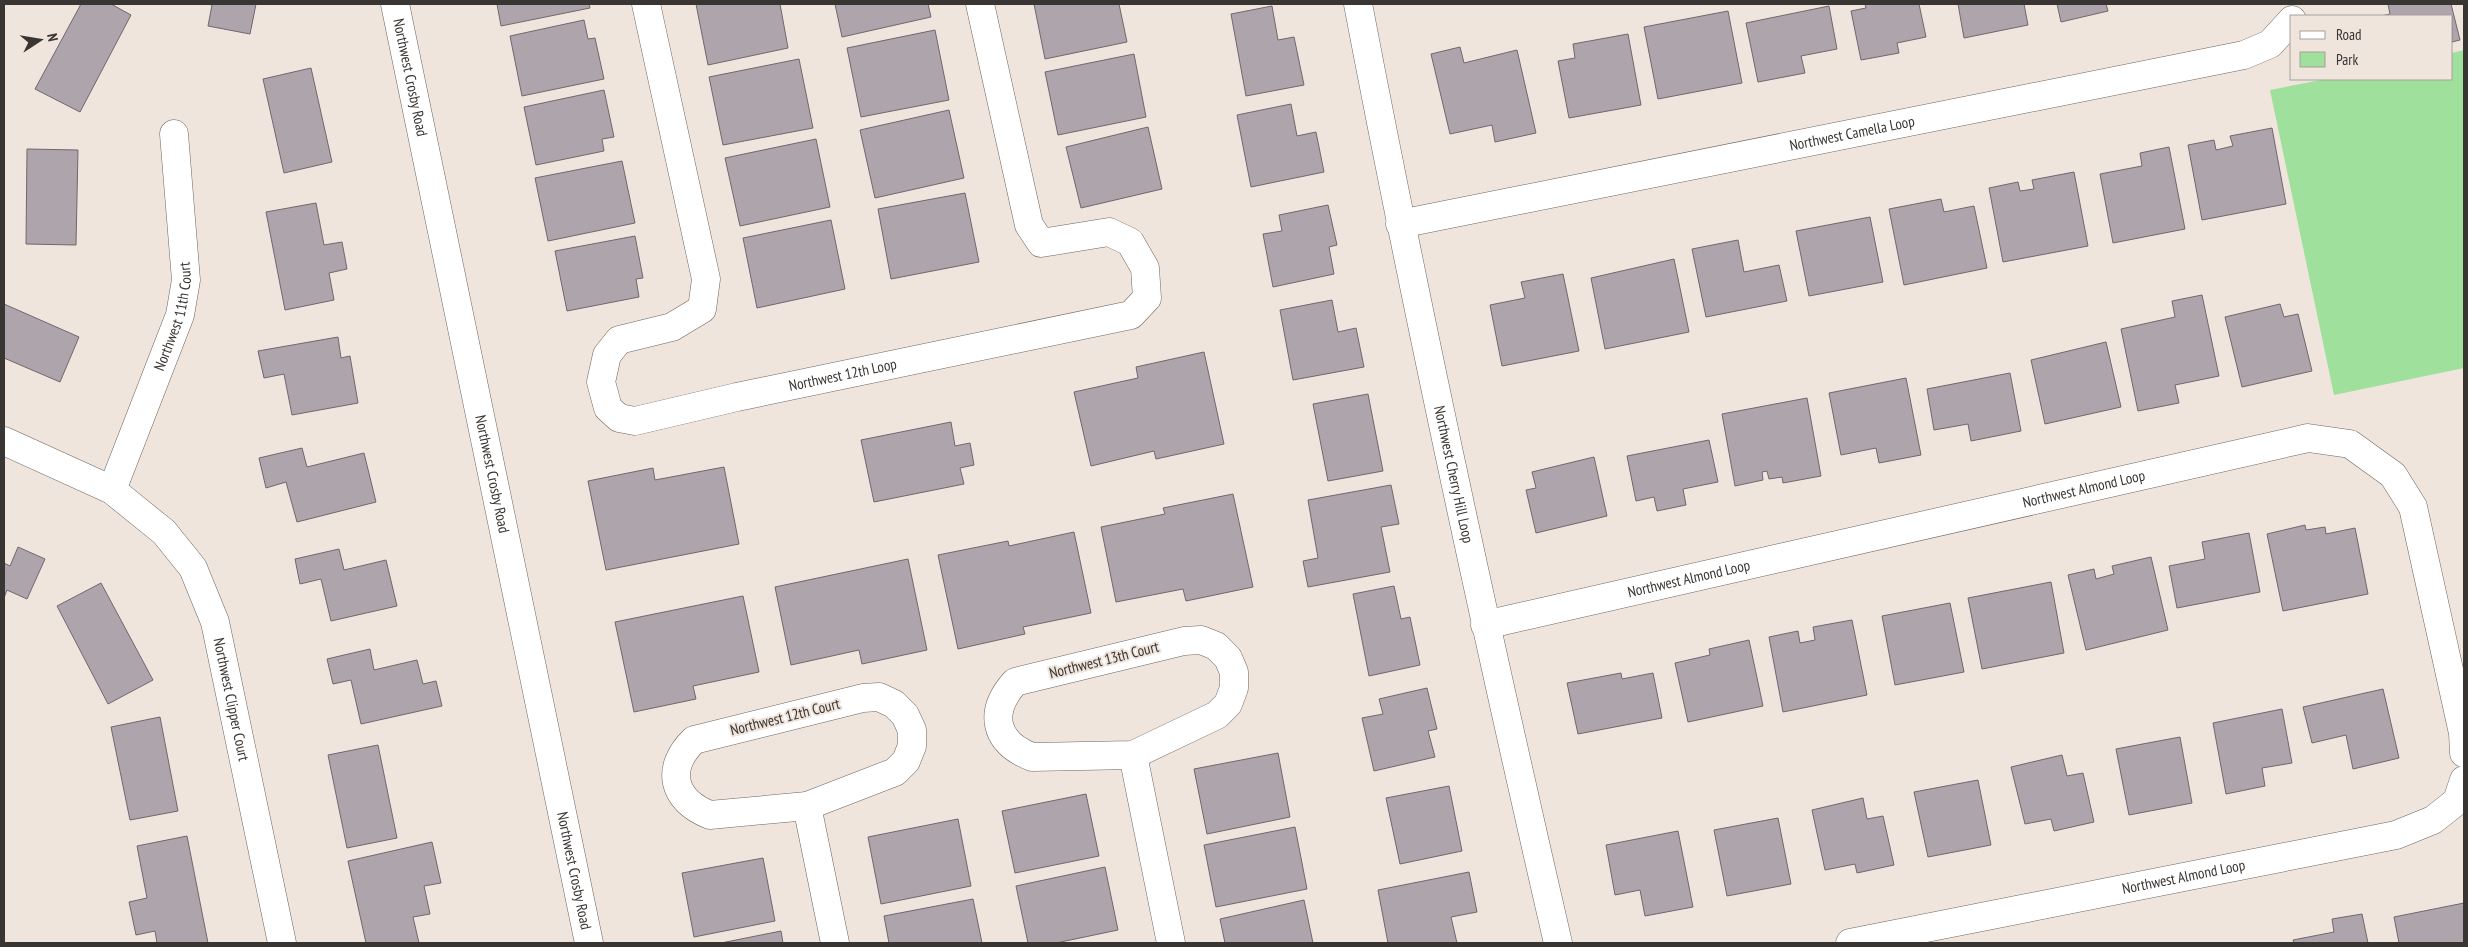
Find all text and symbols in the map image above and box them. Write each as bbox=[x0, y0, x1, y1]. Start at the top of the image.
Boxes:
north arrow bbox=[15, 15, 65, 65]
legend bbox=[2290, 15, 2453, 80]
street label: Northwest Crosby Road bbox=[389, 17, 432, 138]
text: Road bbox=[2336, 25, 2362, 44]
text: N bbox=[43, 32, 62, 43]
text: Park bbox=[2336, 50, 2358, 69]
street label: Northwest Camella Loop bbox=[1788, 111, 1916, 155]
street label: Northwest 11th Court bbox=[149, 261, 195, 373]
street label: Northwest 12th Loop bbox=[787, 354, 898, 395]
street label: Northwest Cherry Hill Loop bbox=[1430, 404, 1478, 545]
street label: Northwest Crosby Road bbox=[471, 413, 514, 535]
street label: Northwest Almond Loop bbox=[2021, 465, 2147, 512]
street label: Northwest Almond Loop bbox=[1626, 555, 1752, 601]
street label: Northwest Clipper Court bbox=[210, 636, 254, 763]
street label: Northwest 13th Court bbox=[1047, 637, 1161, 682]
street label: Northwest 12th Court bbox=[728, 694, 842, 739]
street label: Northwest Crosby Road bbox=[553, 810, 596, 931]
street label: Northwest Almond Loop bbox=[2120, 855, 2247, 898]

